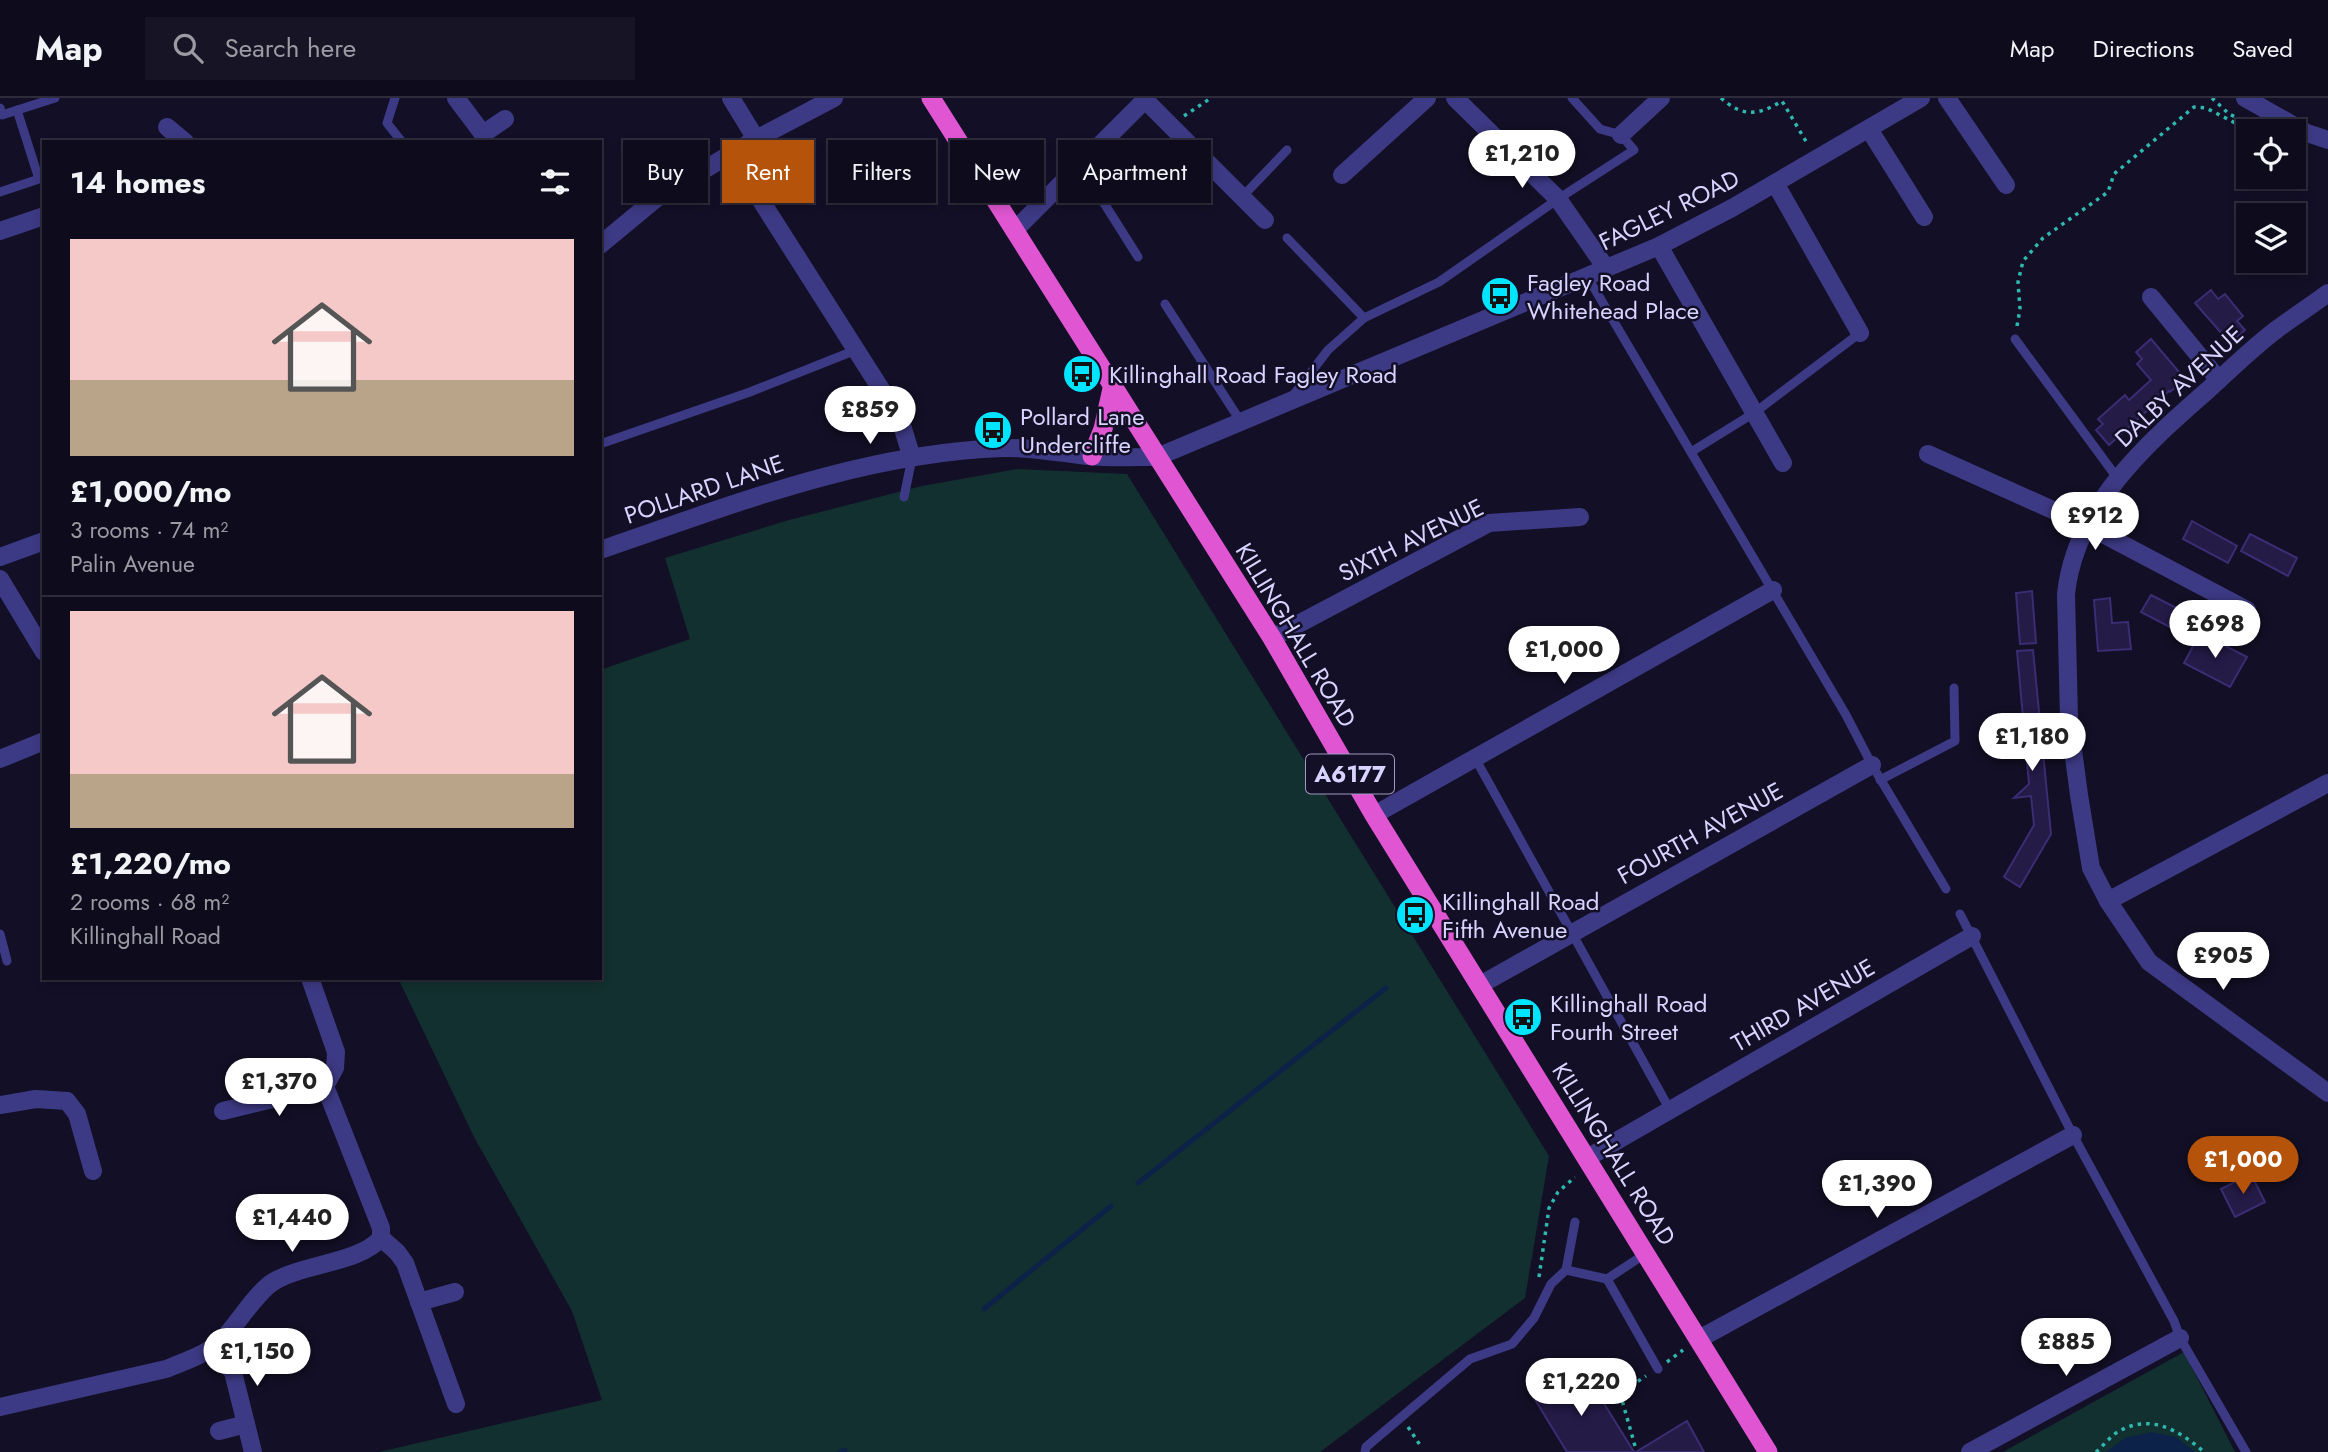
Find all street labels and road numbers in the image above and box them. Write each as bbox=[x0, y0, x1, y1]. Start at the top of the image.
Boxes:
street label: FAGLEY ROAD bbox=[1593, 161, 1745, 259]
street label: DALBY AVENUE bbox=[2107, 317, 2251, 455]
street label: POLLARD LANE bbox=[620, 445, 788, 533]
street label: SIXTH AVENUE bbox=[1332, 490, 1490, 590]
street label: KILLINGHALL ROAD bbox=[1227, 536, 1365, 734]
road number: A6177 bbox=[1306, 754, 1394, 794]
street label: FOURTH AVENUE bbox=[1611, 773, 1789, 893]
street label: THIRD AVENUE bbox=[1725, 950, 1881, 1060]
street label: KILLINGHALL ROAD bbox=[1544, 1056, 1684, 1252]

